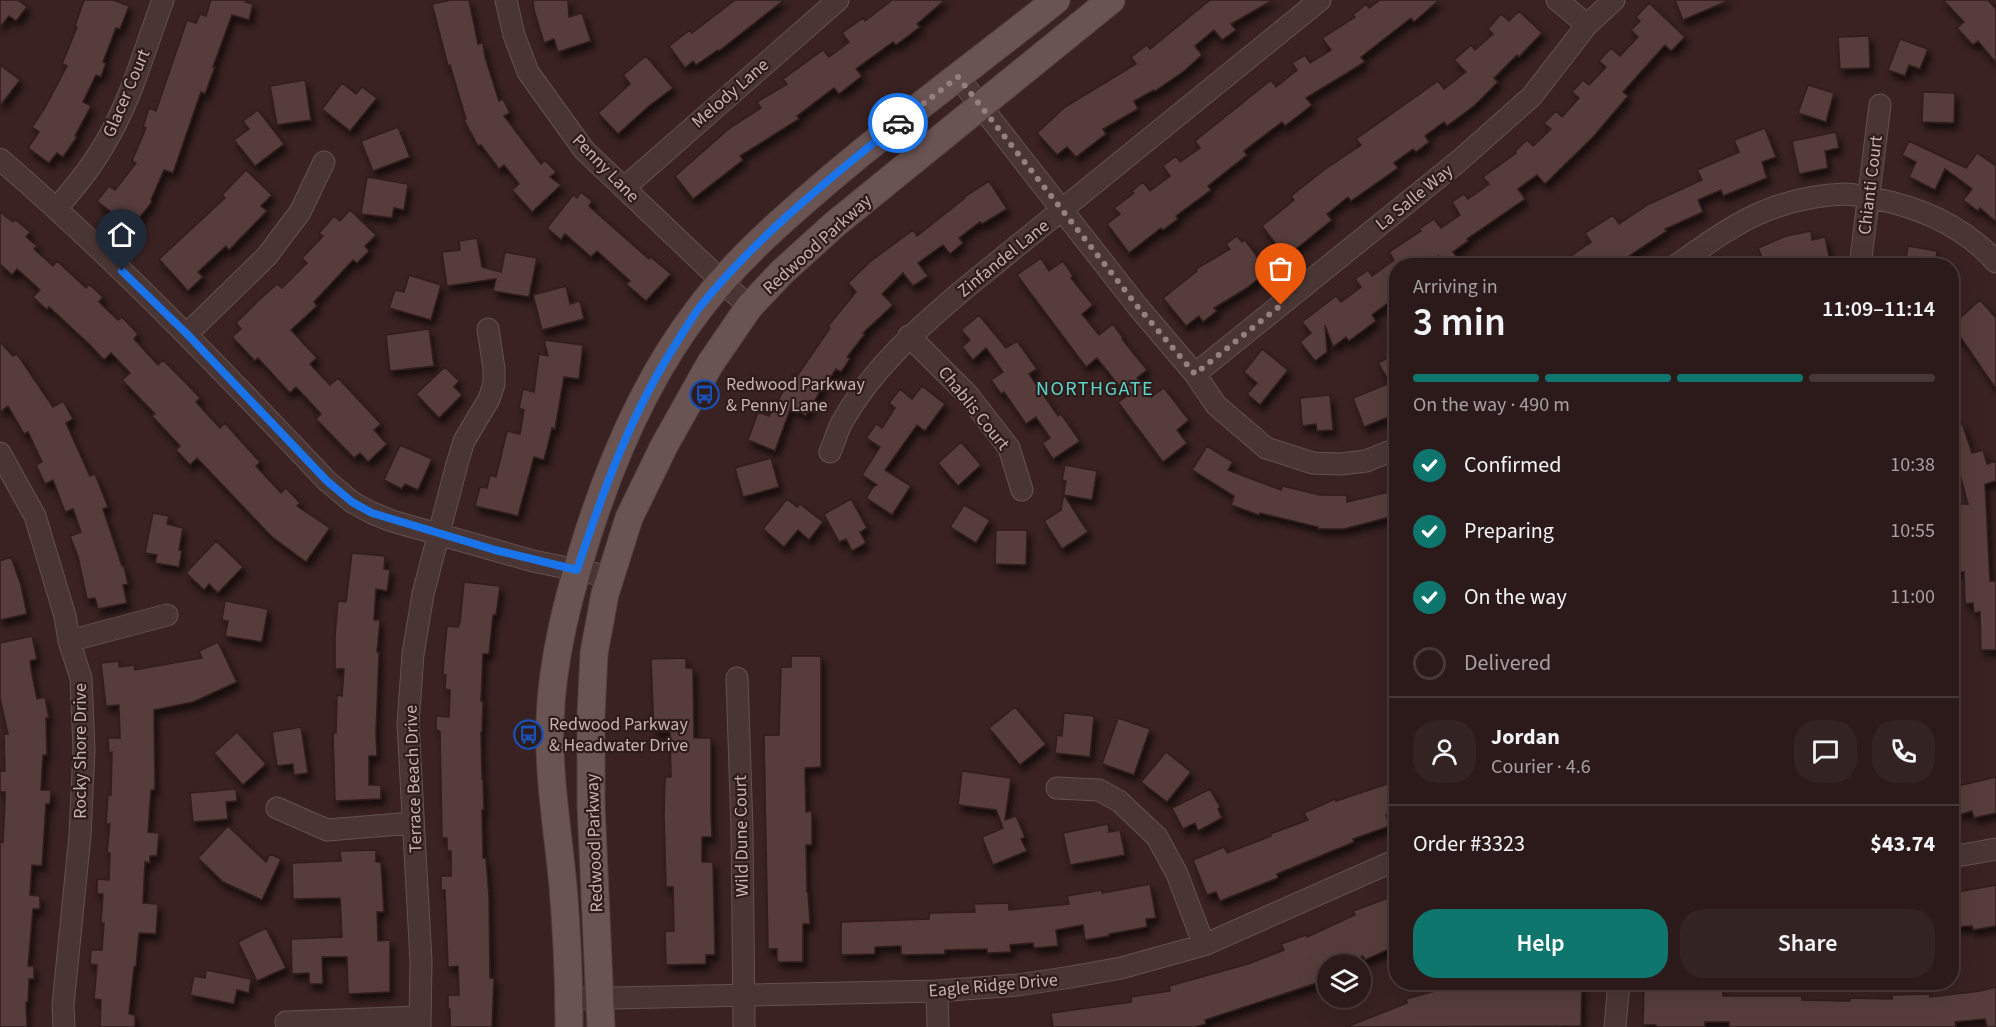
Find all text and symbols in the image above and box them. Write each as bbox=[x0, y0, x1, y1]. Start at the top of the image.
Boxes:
street label: Glacer Court bbox=[97, 45, 156, 141]
street label: Melody Lane bbox=[686, 53, 774, 134]
courier bbox=[868, 93, 928, 153]
icon: car bbox=[882, 107, 915, 140]
street label: Penny Lane bbox=[566, 128, 645, 208]
street label: Chianti Court bbox=[1852, 134, 1889, 236]
street label: La Salle Way bbox=[1370, 158, 1459, 236]
street label: Redwood Parkway bbox=[757, 188, 878, 300]
pin bbox=[96, 209, 147, 271]
street label: Zinfandel Lane bbox=[952, 214, 1055, 303]
icon: home bbox=[105, 218, 138, 251]
pin bbox=[1255, 243, 1306, 305]
icon: bag bbox=[1264, 252, 1297, 285]
text: Arriving in bbox=[1413, 273, 1498, 301]
text: 11:09–11:14 bbox=[1822, 293, 1935, 325]
text: 3 min bbox=[1413, 295, 1506, 351]
street label: Chablis Court bbox=[932, 361, 1015, 456]
place label: Redwood Parkway & Penny Lane bbox=[726, 372, 865, 418]
district label: NORTHGATE bbox=[1036, 375, 1154, 403]
bus stop icon: Redwood Parkway & Penny Lane bbox=[689, 378, 721, 410]
text: On the way · 490 m bbox=[1413, 391, 1570, 419]
icon: check bbox=[1413, 449, 1446, 482]
text: Confirmed bbox=[1464, 449, 1561, 481]
text: 10:38 bbox=[1890, 451, 1935, 479]
icon: check bbox=[1413, 515, 1446, 548]
text: Preparing bbox=[1464, 515, 1554, 547]
text: 10:55 bbox=[1890, 517, 1935, 545]
icon: check bbox=[1413, 581, 1446, 614]
text: On the way bbox=[1464, 581, 1567, 613]
text: 11:00 bbox=[1890, 583, 1935, 611]
text: Delivered bbox=[1464, 647, 1551, 679]
street label: Rocky Shore Drive bbox=[68, 683, 93, 819]
street label: Terrace Beach Drive bbox=[398, 705, 429, 853]
place label: Redwood Parkway & Headwater Drive bbox=[549, 712, 688, 758]
bus stop icon: Redwood Parkway & Headwater Drive bbox=[512, 718, 544, 750]
button: person bbox=[1413, 720, 1476, 783]
button: chat bbox=[1794, 720, 1857, 783]
button: phone bbox=[1872, 720, 1935, 783]
text: Jordan bbox=[1491, 721, 1560, 753]
text: Courier · 4.6 bbox=[1491, 753, 1591, 781]
street label: Redwood Parkway bbox=[580, 773, 609, 913]
street label: Wild Dune Court bbox=[728, 775, 755, 897]
text: Order #3323 bbox=[1413, 828, 1525, 860]
text: $43.74 bbox=[1870, 828, 1935, 860]
button: Help bbox=[1413, 909, 1668, 978]
button: Share bbox=[1680, 909, 1935, 978]
map controls bbox=[1317, 954, 1371, 1008]
button: layers bbox=[1317, 954, 1371, 1008]
street label: Eagle Ridge Drive bbox=[927, 967, 1059, 1004]

